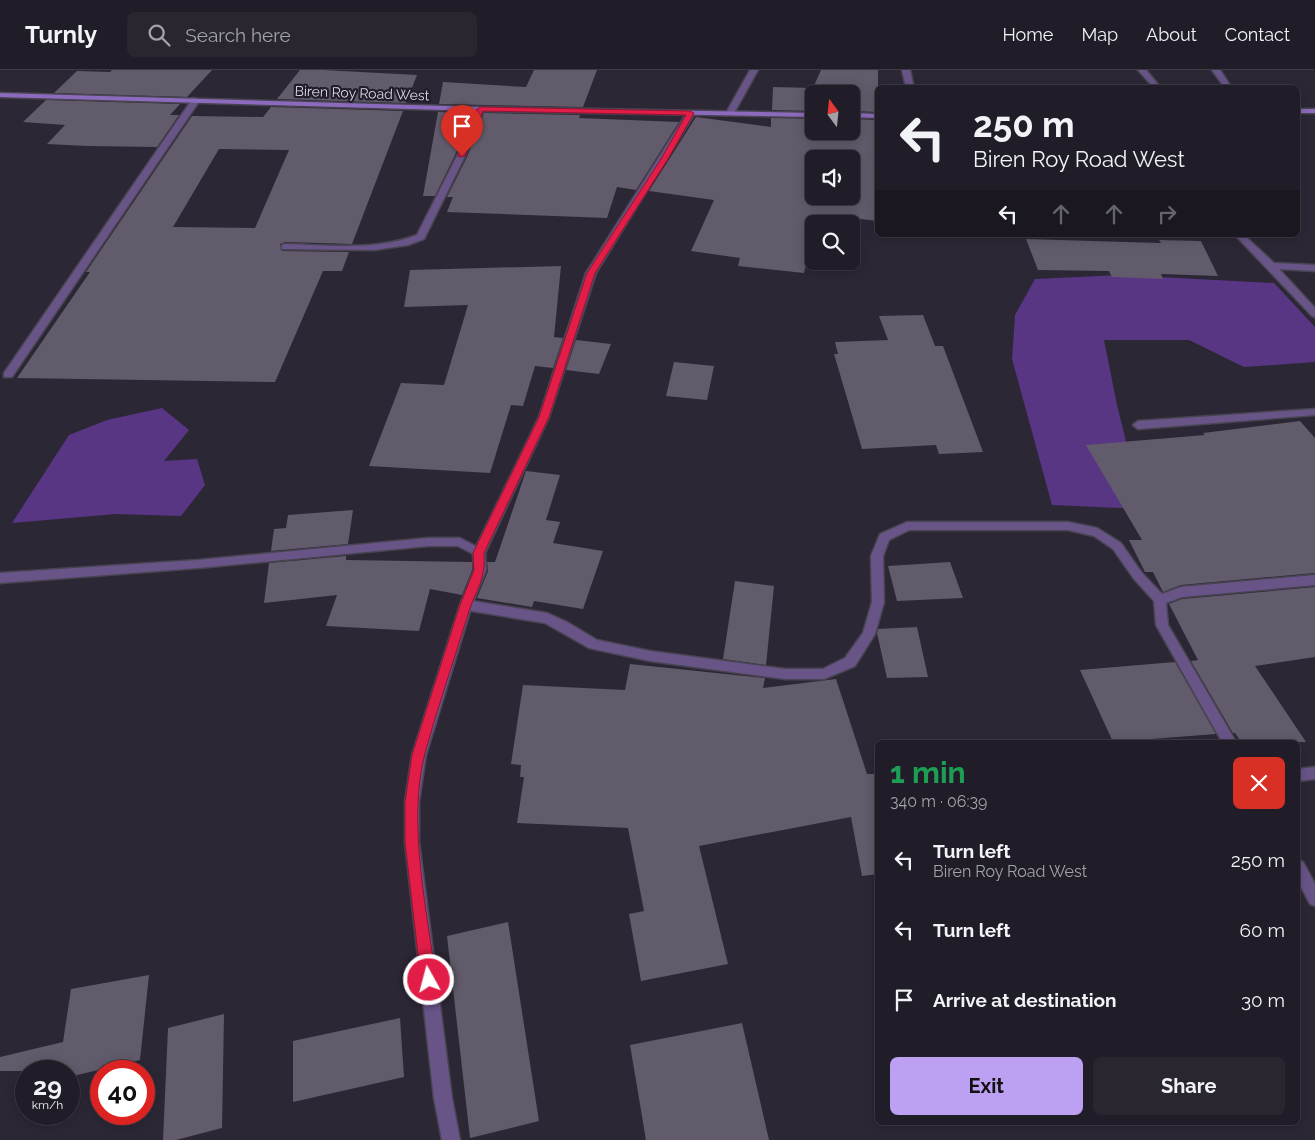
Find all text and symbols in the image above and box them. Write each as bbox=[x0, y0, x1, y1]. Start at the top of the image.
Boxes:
search box bbox=[127, 12, 477, 57]
text: Turnly bbox=[25, 20, 97, 49]
icon: search bbox=[145, 21, 173, 49]
text: Search here bbox=[185, 24, 291, 46]
text: Home bbox=[1002, 24, 1053, 45]
text: Map bbox=[1081, 24, 1118, 45]
text: About bbox=[1146, 24, 1197, 45]
text: Contact bbox=[1225, 24, 1290, 45]
street label: Biren Roy Road West bbox=[294, 83, 430, 103]
north arrow bbox=[805, 85, 860, 140]
map controls bbox=[805, 85, 860, 270]
text: 250 m bbox=[973, 104, 1075, 145]
pin bbox=[441, 105, 483, 156]
icon: left bbox=[890, 105, 955, 170]
icon: arrive bbox=[448, 112, 476, 140]
text: Biren Roy Road West bbox=[973, 146, 1185, 172]
button: sound bbox=[805, 150, 860, 205]
icon: left bbox=[994, 200, 1022, 228]
icon: ahead bbox=[1047, 200, 1075, 228]
icon: ahead bbox=[1100, 200, 1128, 228]
icon: right bbox=[1153, 200, 1181, 228]
button: search bbox=[805, 215, 860, 270]
text: 1 min bbox=[890, 755, 966, 790]
button: close bbox=[1233, 757, 1285, 809]
text: 340 m · 06:39 bbox=[890, 792, 987, 811]
text: Turn left bbox=[933, 840, 1010, 862]
icon: left bbox=[890, 846, 918, 874]
text: 250 m bbox=[1231, 849, 1285, 871]
text: Biren Roy Road West bbox=[933, 862, 1087, 881]
icon: left bbox=[890, 916, 918, 944]
text: Turn left bbox=[933, 919, 1010, 941]
text: 60 m bbox=[1240, 919, 1285, 941]
position arrow bbox=[402, 953, 454, 1005]
icon: arrive bbox=[890, 986, 918, 1014]
text: Arrive at destination bbox=[933, 989, 1117, 1011]
text: 30 m bbox=[1241, 989, 1285, 1011]
button: Exit bbox=[890, 1057, 1083, 1115]
button: Share bbox=[1093, 1057, 1285, 1115]
speed limit sign: 40 bbox=[90, 1060, 155, 1125]
text: 29 bbox=[33, 1071, 62, 1101]
text: km/h bbox=[32, 1098, 63, 1112]

